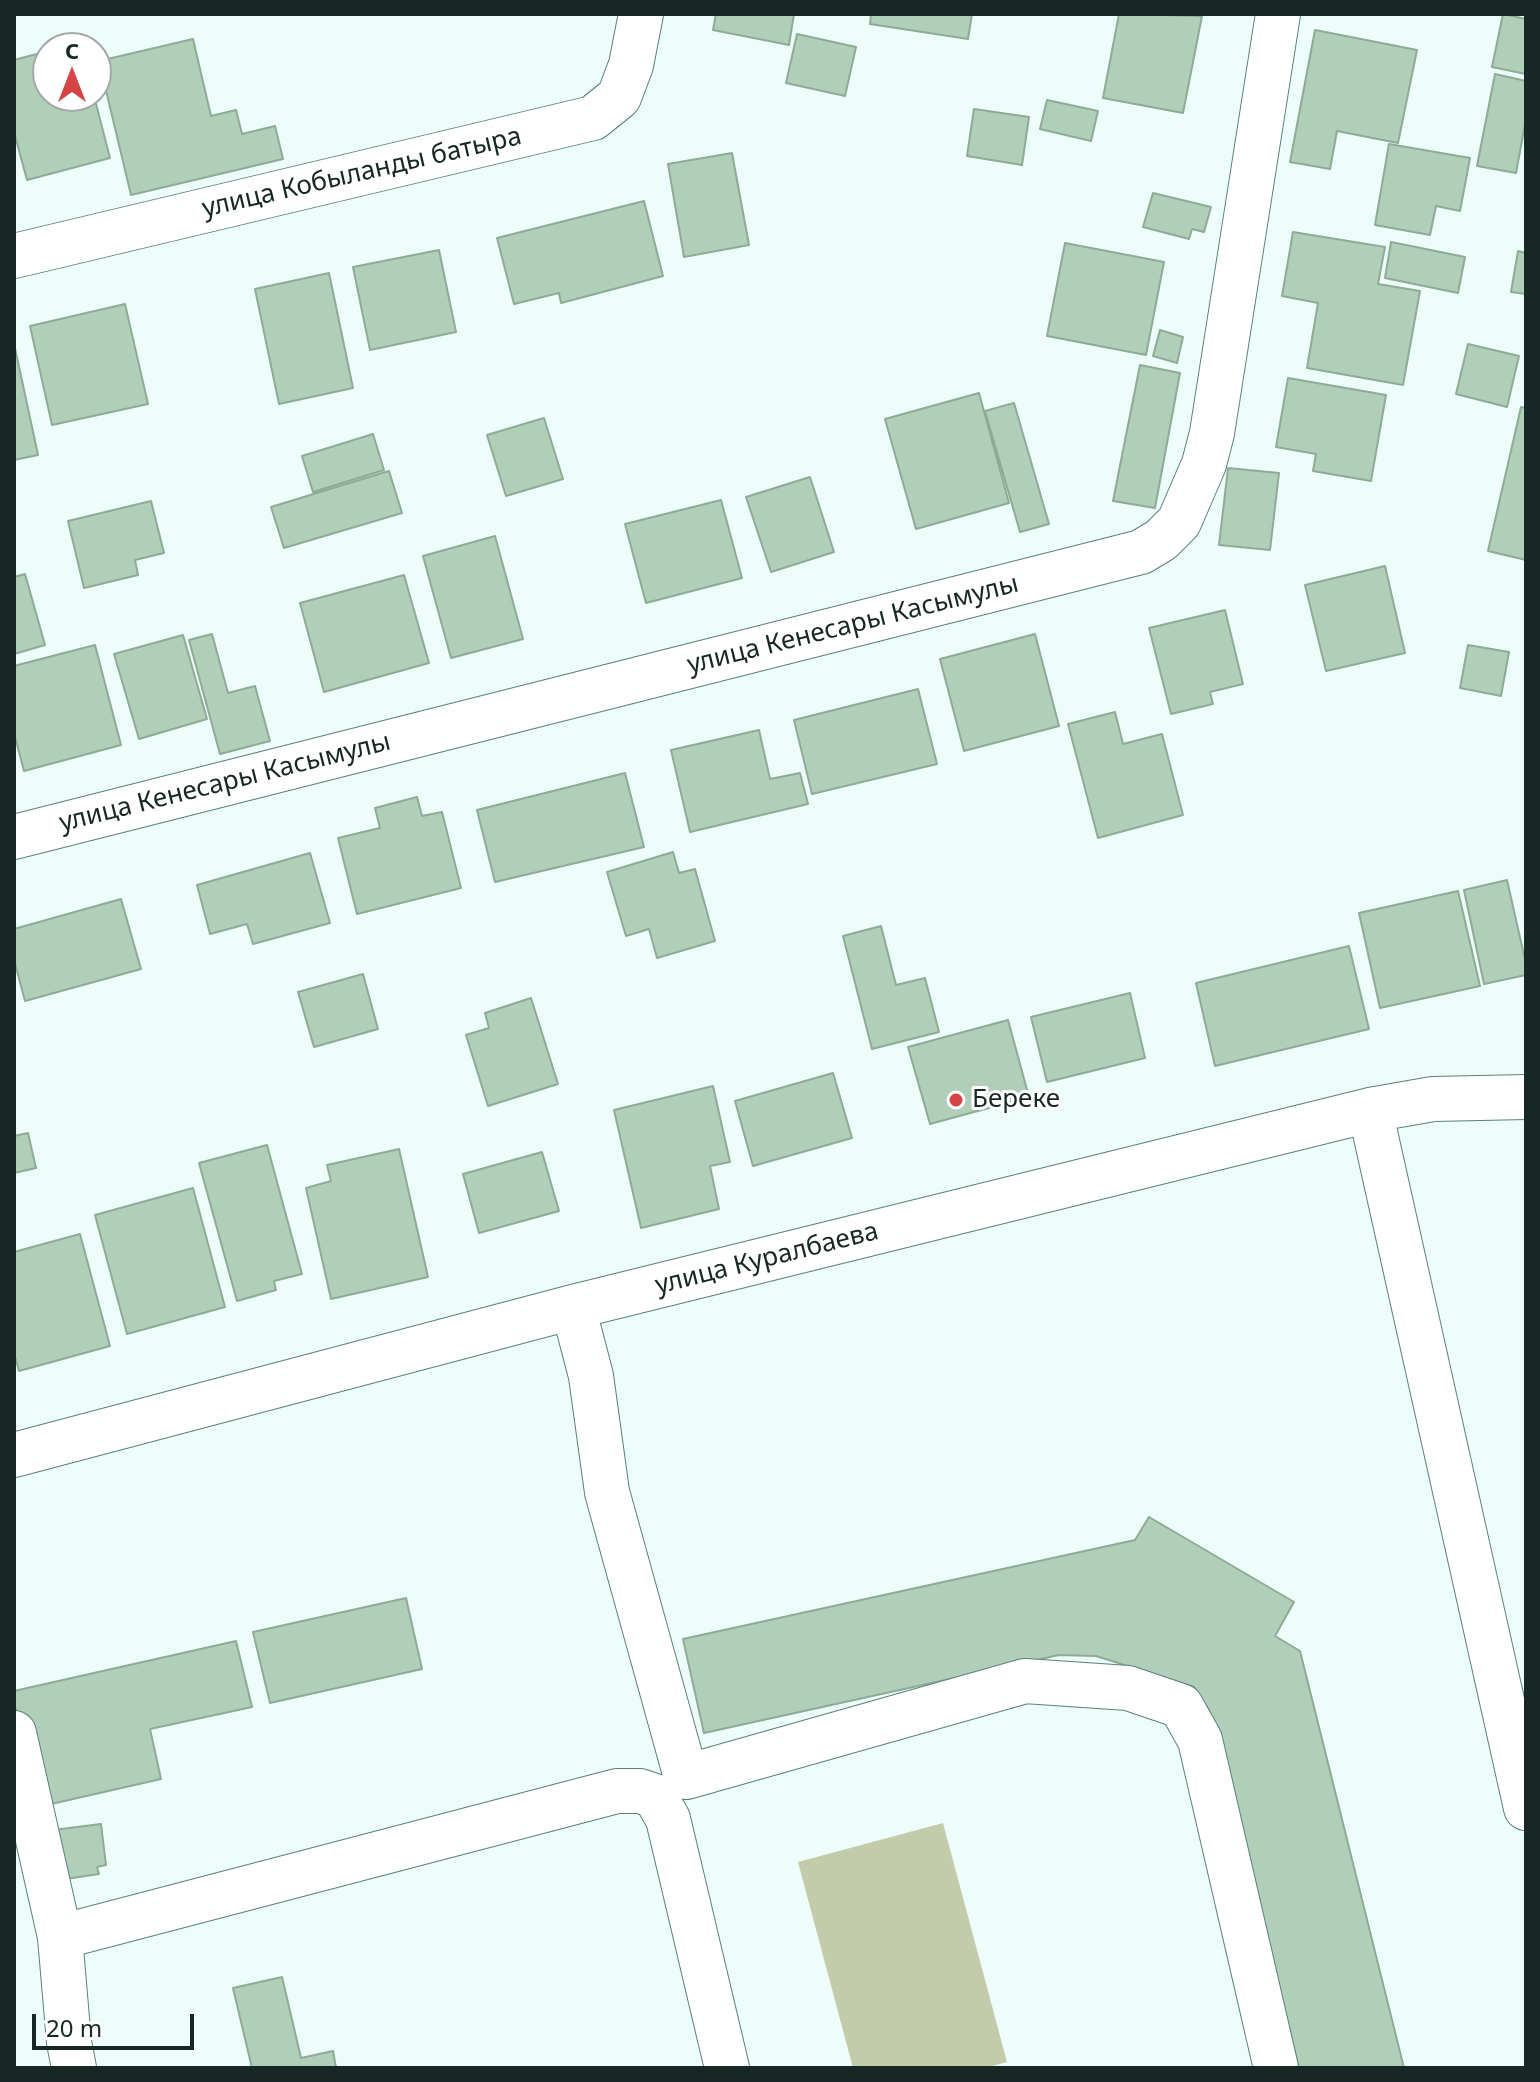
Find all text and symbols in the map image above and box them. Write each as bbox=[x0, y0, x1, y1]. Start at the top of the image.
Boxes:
north arrow bbox=[32, 32, 112, 112]
text: С bbox=[65, 35, 79, 65]
street label: улица Кобыланды батыра bbox=[199, 121, 525, 225]
street label: улица Кенесары Касымулы bbox=[684, 569, 1022, 681]
street label: улица Кенесары Касымулы bbox=[56, 727, 394, 839]
place label: Береке bbox=[972, 1084, 1060, 1116]
marker: Береке bbox=[947, 1091, 965, 1109]
street label: улица Куралбаева bbox=[652, 1216, 882, 1302]
scale bar bbox=[36, 1998, 198, 2048]
text: 20 m bbox=[46, 2011, 102, 2044]

